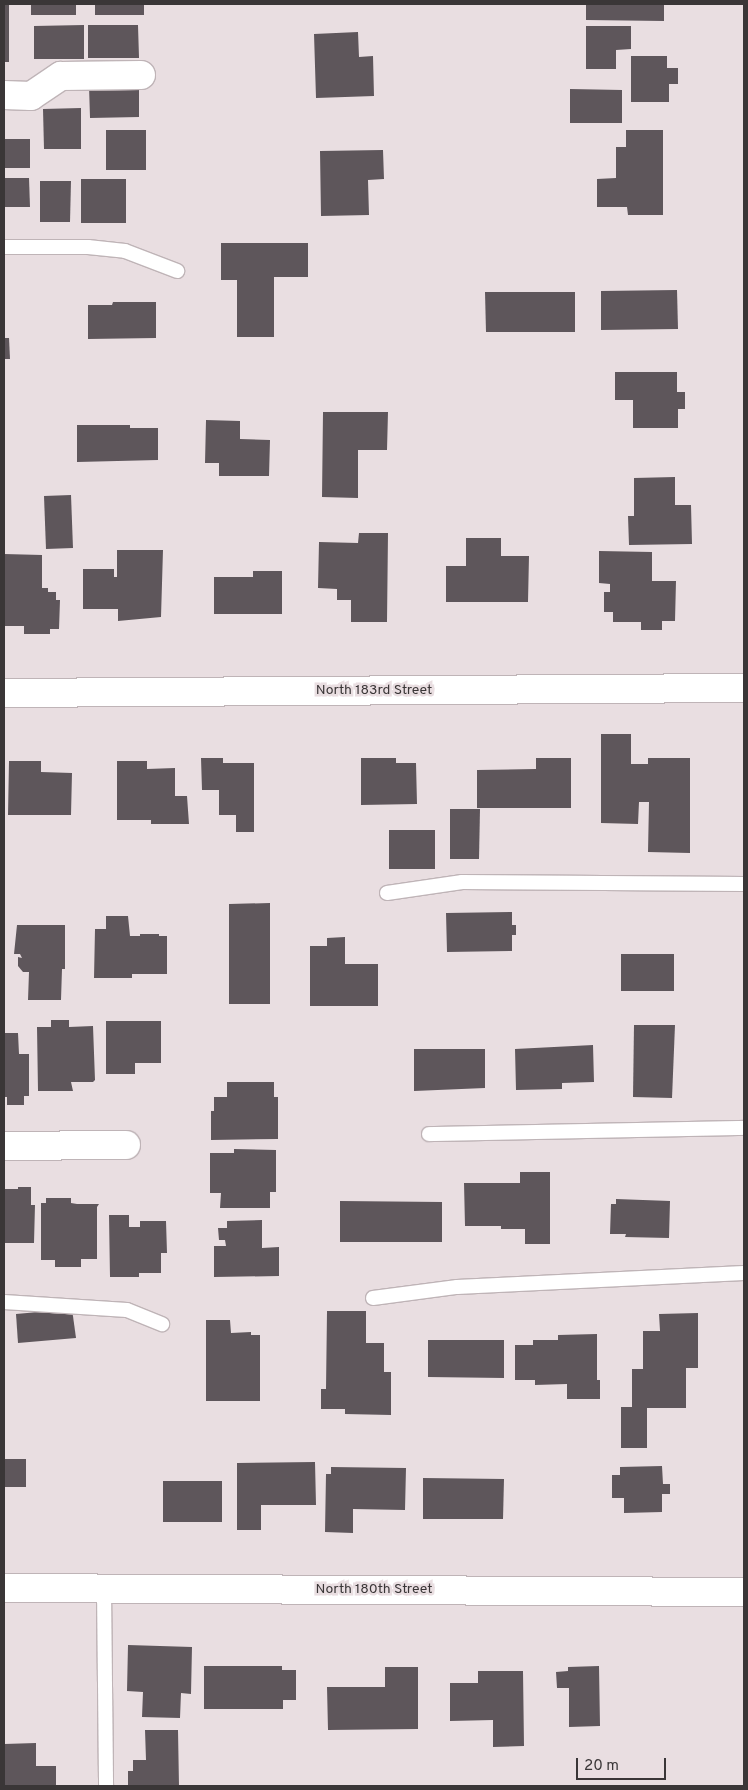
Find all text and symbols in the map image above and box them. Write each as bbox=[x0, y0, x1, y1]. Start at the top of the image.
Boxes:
street label: North 183rd Street bbox=[316, 683, 432, 699]
street label: North 180th Street bbox=[316, 1582, 432, 1598]
scale bar bbox=[578, 1748, 668, 1780]
text: 20 m bbox=[584, 1757, 619, 1776]

